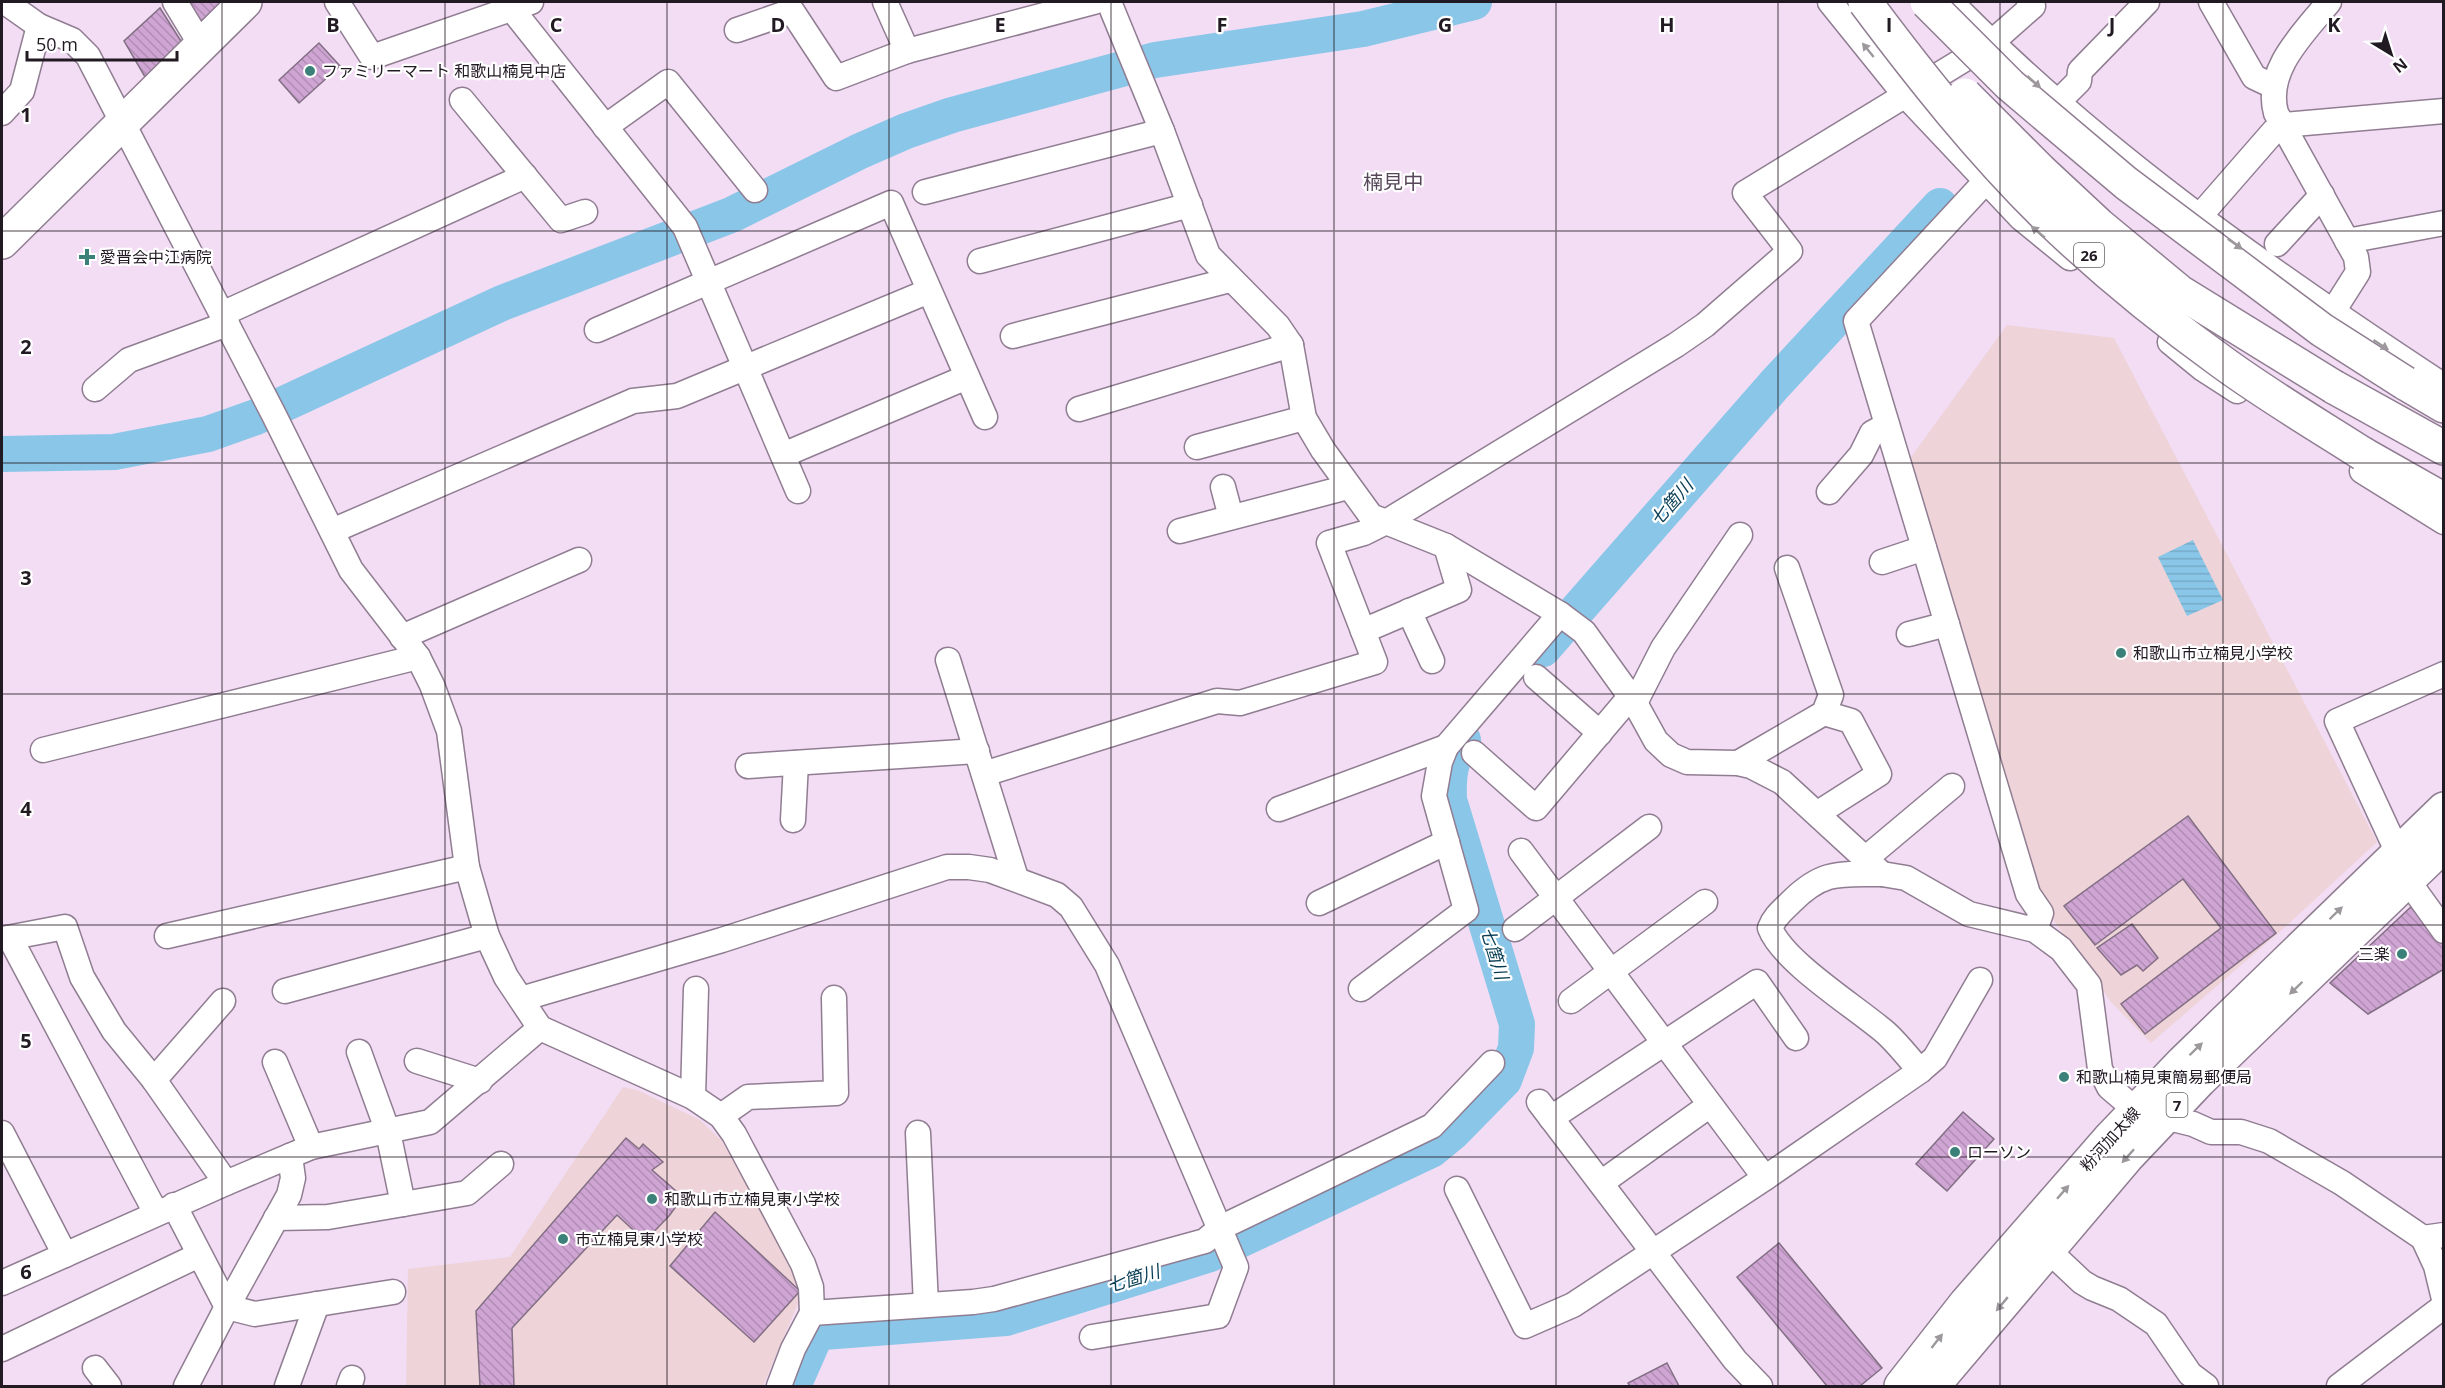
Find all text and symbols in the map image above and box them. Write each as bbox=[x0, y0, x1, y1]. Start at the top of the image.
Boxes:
text: B bbox=[326, 11, 340, 38]
text: C bbox=[550, 11, 563, 38]
text: D bbox=[771, 11, 785, 38]
text: E bbox=[994, 11, 1006, 38]
text: F bbox=[1217, 11, 1227, 38]
text: G bbox=[1438, 11, 1452, 38]
text: H bbox=[1659, 11, 1675, 38]
text: I bbox=[1886, 11, 1892, 38]
text: J bbox=[2107, 11, 2115, 38]
text: K bbox=[2327, 11, 2341, 38]
scale bar bbox=[27, 24, 177, 62]
north arrow bbox=[2361, 24, 2421, 84]
text: 50 m bbox=[36, 32, 78, 56]
one-way arrow bbox=[1862, 42, 1875, 58]
text: N bbox=[2388, 53, 2412, 78]
place label: ファミリーマート 和歌山楠見中店 bbox=[322, 60, 566, 82]
marker: ファミリーマート 和歌山楠見中店 bbox=[303, 64, 317, 78]
one-way arrow bbox=[2026, 75, 2041, 88]
text: 1 bbox=[20, 101, 32, 128]
district label: 楠見中 bbox=[1363, 168, 1423, 195]
one-way arrow bbox=[2031, 226, 2046, 239]
one-way arrow bbox=[2228, 237, 2243, 249]
road number: 26 bbox=[2074, 243, 2104, 267]
place label: 愛晋会中江病院 bbox=[100, 246, 212, 268]
marker: 愛晋会中江病院 bbox=[78, 248, 96, 266]
text: 2 bbox=[20, 333, 32, 360]
one-way arrow bbox=[2373, 339, 2389, 350]
water label: 七箇川 bbox=[1644, 472, 1699, 530]
text: 3 bbox=[20, 564, 32, 591]
place label: 和歌山市立楠見小学校 bbox=[2133, 642, 2293, 664]
marker: 和歌山市立楠見小学校 bbox=[2114, 646, 2128, 660]
text: 4 bbox=[20, 795, 32, 822]
one-way arrow bbox=[2328, 907, 2342, 921]
water label: 七箇川 bbox=[1476, 924, 1515, 984]
place label: 三楽 bbox=[2358, 943, 2390, 965]
marker: 三楽 bbox=[2395, 947, 2409, 961]
one-way arrow bbox=[2288, 981, 2303, 995]
text: 5 bbox=[20, 1027, 32, 1054]
one-way arrow bbox=[2188, 1043, 2202, 1057]
place label: 和歌山楠見東簡易郵便局 bbox=[2076, 1066, 2252, 1088]
marker: 和歌山楠見東簡易郵便局 bbox=[2057, 1070, 2071, 1084]
road number: 7 bbox=[2166, 1093, 2188, 1117]
street label: 粉河加太線 bbox=[2075, 1102, 2145, 1176]
place label: ローソン bbox=[1967, 1141, 2031, 1163]
marker: ローソン bbox=[1948, 1145, 1962, 1159]
one-way arrow bbox=[2122, 1148, 2135, 1163]
one-way arrow bbox=[2056, 1185, 2069, 1200]
place label: 和歌山市立楠見東小学校 bbox=[664, 1188, 840, 1210]
marker: 和歌山市立楠見東小学校 bbox=[645, 1192, 659, 1206]
place label: 市立楠見東小学校 bbox=[575, 1228, 703, 1250]
marker: 市立楠見東小学校 bbox=[556, 1232, 570, 1246]
text: 6 bbox=[20, 1258, 32, 1285]
water label: 七箇川 bbox=[1104, 1258, 1164, 1297]
one-way arrow bbox=[1996, 1297, 2009, 1312]
one-way arrow bbox=[1930, 1333, 1942, 1348]

